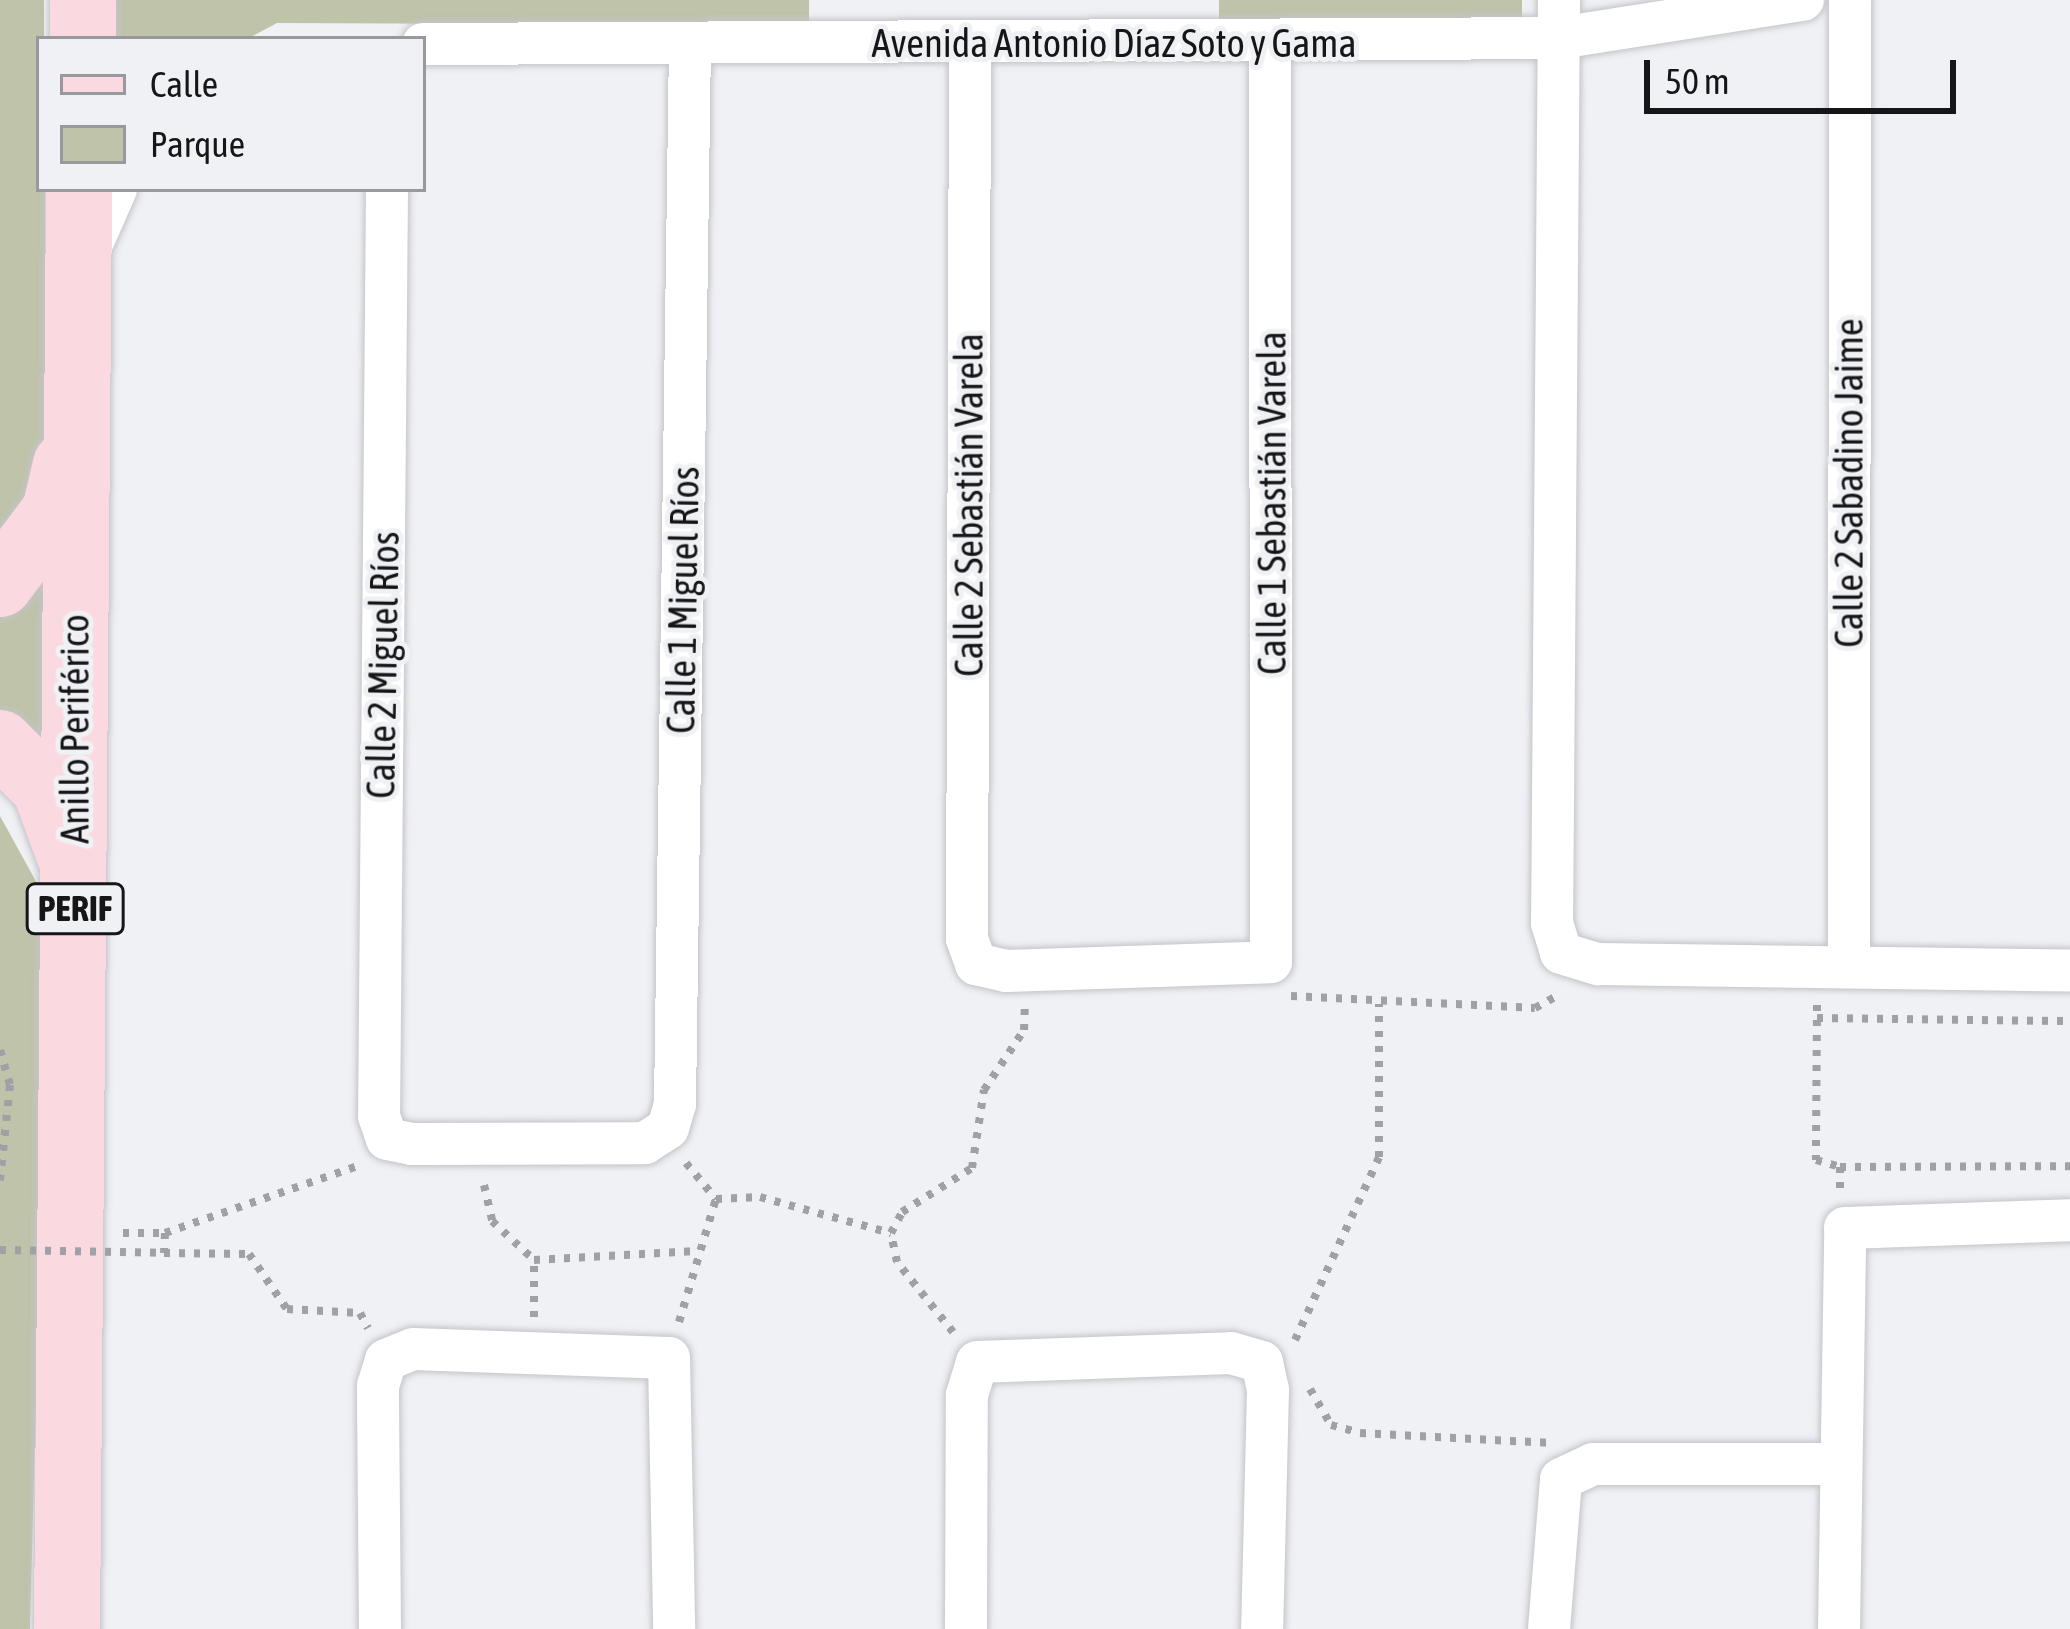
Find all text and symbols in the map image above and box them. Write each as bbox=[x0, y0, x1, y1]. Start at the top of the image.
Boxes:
street label: Avenida Antonio Díaz Soto y Gama bbox=[871, 20, 1357, 66]
legend bbox=[36, 36, 426, 192]
scale bar bbox=[1650, 36, 1962, 110]
text: 50 m bbox=[1665, 60, 1730, 102]
text: Calle bbox=[150, 63, 218, 105]
text: Parque bbox=[150, 123, 245, 165]
street label: Calle 2 Sabadino Jaime bbox=[1826, 318, 1872, 648]
street label: Calle 1 Sebastián Varela bbox=[1249, 331, 1295, 675]
street label: Calle 2 Sebastián Varela bbox=[946, 333, 992, 677]
street label: Calle 1 Miguel Ríos bbox=[657, 466, 709, 734]
street label: Calle 2 Miguel Ríos bbox=[357, 531, 409, 799]
street label: Anillo Periférico bbox=[52, 614, 98, 844]
road number: PERIF bbox=[24, 879, 126, 939]

